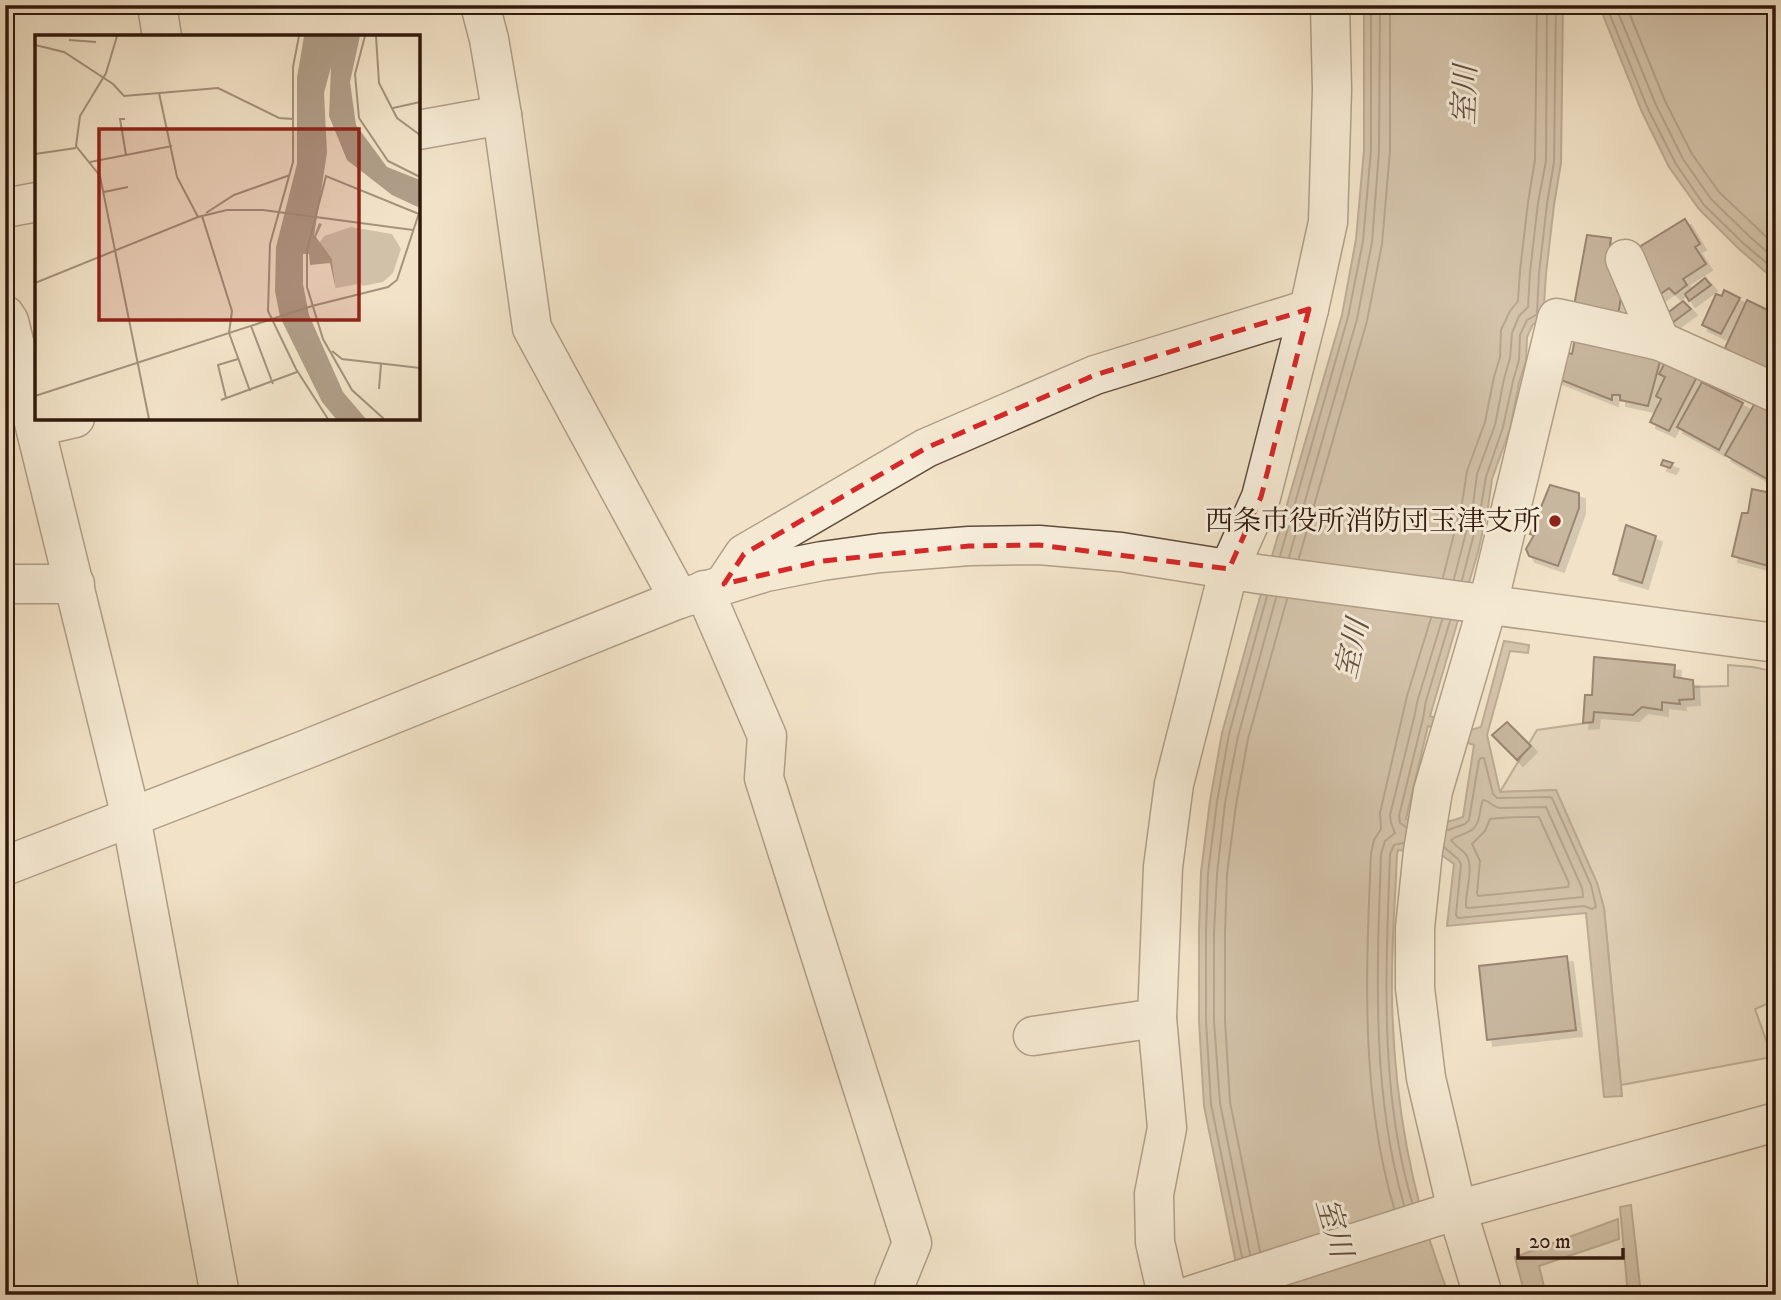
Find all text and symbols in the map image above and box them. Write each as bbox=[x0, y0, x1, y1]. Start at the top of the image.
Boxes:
inset map bbox=[35, 35, 420, 420]
water label: 室川 bbox=[1446, 61, 1486, 126]
place label: 西条市役所消防団玉津支所 bbox=[1205, 504, 1541, 539]
marker: 西条市役所消防団玉津支所 bbox=[1547, 513, 1563, 529]
water label: 室川 bbox=[1328, 613, 1378, 682]
water label: 室川 bbox=[1307, 1194, 1360, 1265]
scale bar bbox=[1518, 1216, 1624, 1260]
text: 20 m bbox=[1529, 1229, 1571, 1255]

